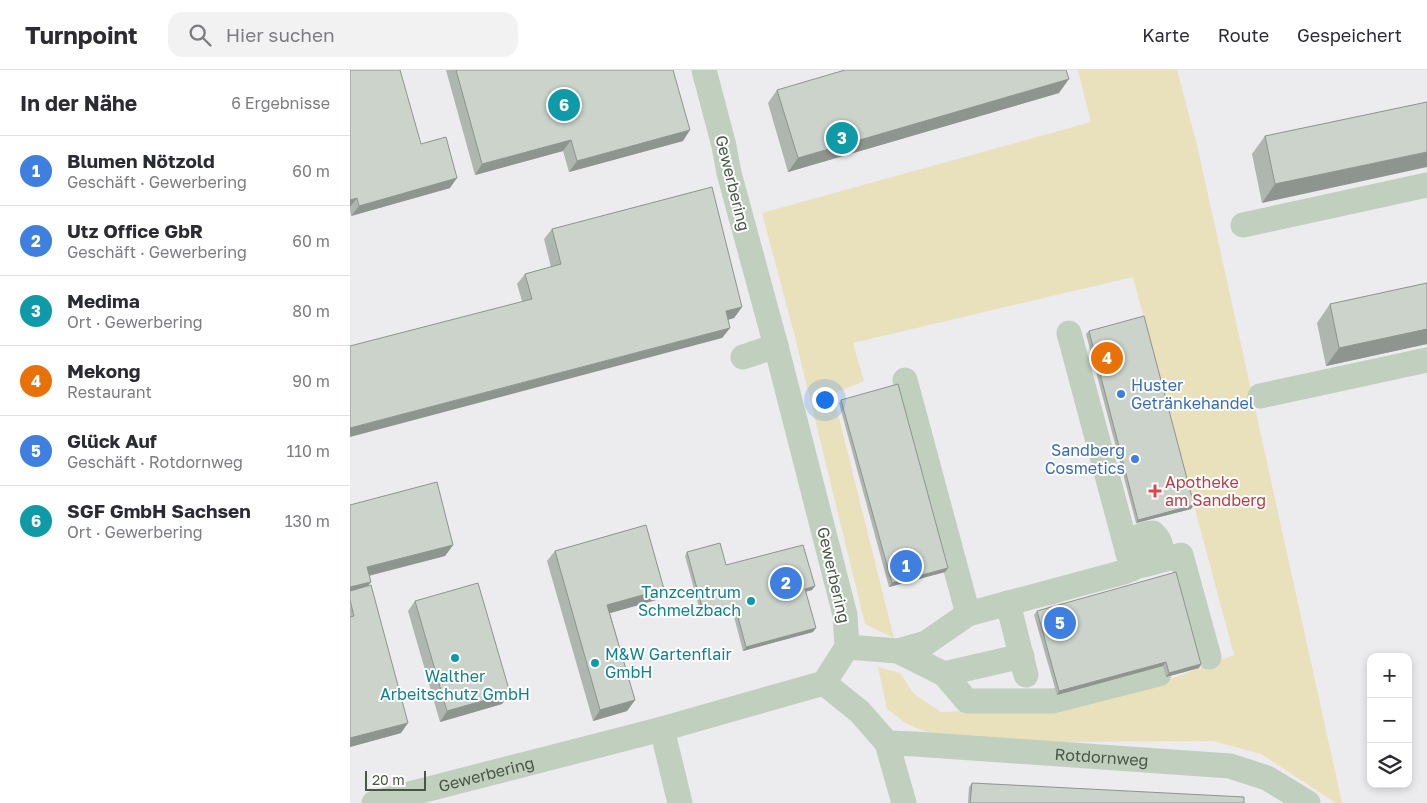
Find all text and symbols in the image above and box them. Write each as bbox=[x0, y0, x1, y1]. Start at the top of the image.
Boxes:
search box bbox=[168, 12, 518, 57]
text: Turnpoint bbox=[25, 20, 138, 49]
icon: search bbox=[186, 21, 214, 49]
text: Hier suchen bbox=[226, 23, 335, 46]
text: Karte bbox=[1142, 24, 1190, 46]
text: Route bbox=[1218, 24, 1269, 46]
text: Gespeichert bbox=[1297, 24, 1402, 46]
pin: 6 bbox=[548, 86, 580, 124]
text: In der Nähe bbox=[20, 90, 137, 116]
text: 6 Ergebnisse bbox=[231, 93, 330, 113]
pin: 3 bbox=[826, 119, 858, 157]
street label: Gewerbering bbox=[711, 133, 755, 233]
text: Blumen Nötzold bbox=[67, 149, 215, 172]
text: 1 bbox=[32, 161, 40, 181]
text: 60 m bbox=[292, 161, 330, 181]
text: Geschäft · Gewerbering bbox=[67, 172, 247, 192]
text: Utz Office GbR bbox=[67, 219, 203, 242]
text: 2 bbox=[31, 231, 41, 251]
text: 60 m bbox=[292, 231, 330, 251]
text: Geschäft · Gewerbering bbox=[67, 242, 247, 262]
text: Medima bbox=[67, 289, 140, 312]
text: 3 bbox=[31, 301, 41, 321]
text: 80 m bbox=[292, 301, 330, 321]
text: Ort · Gewerbering bbox=[67, 312, 203, 332]
pin: 4 bbox=[1091, 339, 1123, 377]
text: Mekong bbox=[67, 359, 140, 382]
text: 4 bbox=[31, 371, 41, 391]
text: 90 m bbox=[292, 371, 330, 391]
place label: Huster Getränkehandel bbox=[1131, 375, 1254, 413]
text: Restaurant bbox=[67, 382, 152, 402]
your location bbox=[812, 387, 838, 413]
marker: Huster Getränkehandel bbox=[1115, 388, 1127, 400]
text: Glück Auf bbox=[67, 429, 157, 452]
place label: Sandberg Cosmetics bbox=[1045, 440, 1125, 478]
text: 5 bbox=[31, 441, 41, 461]
text: 110 m bbox=[286, 441, 330, 461]
text: Geschäft · Rotdornweg bbox=[67, 452, 243, 472]
marker: Sandberg Cosmetics bbox=[1129, 453, 1141, 465]
place label: Apotheke am Sandberg bbox=[1165, 472, 1266, 510]
marker: Apotheke am Sandberg bbox=[1149, 485, 1161, 497]
text: SGF GmbH Sachsen bbox=[67, 499, 251, 522]
text: 6 bbox=[31, 511, 41, 531]
text: 130 m bbox=[285, 511, 330, 531]
text: Ort · Gewerbering bbox=[67, 522, 203, 542]
street label: Gewerbering bbox=[813, 525, 855, 625]
pin: 1 bbox=[890, 547, 922, 585]
pin: 2 bbox=[770, 564, 802, 602]
place label: Tanzcentrum Schmelzbach bbox=[638, 582, 741, 620]
marker: Tanzcentrum Schmelzbach bbox=[745, 595, 757, 607]
pin: 5 bbox=[1044, 604, 1076, 642]
place label: M&W Gartenflair GmbH bbox=[605, 644, 732, 682]
marker: Walther Arbeitschutz GmbH bbox=[449, 652, 461, 664]
map controls bbox=[1367, 653, 1412, 788]
button: + bbox=[1367, 653, 1412, 698]
marker: M&W Gartenflair GmbH bbox=[589, 657, 601, 669]
place label: Walther Arbeitschutz GmbH bbox=[380, 666, 530, 704]
button: − bbox=[1367, 698, 1412, 743]
button: layers bbox=[1367, 743, 1412, 788]
street label: Rotdornweg bbox=[1054, 744, 1149, 770]
street label: Gewerbering bbox=[436, 752, 536, 796]
scale bar bbox=[365, 768, 426, 791]
text: 20 m bbox=[372, 771, 405, 788]

